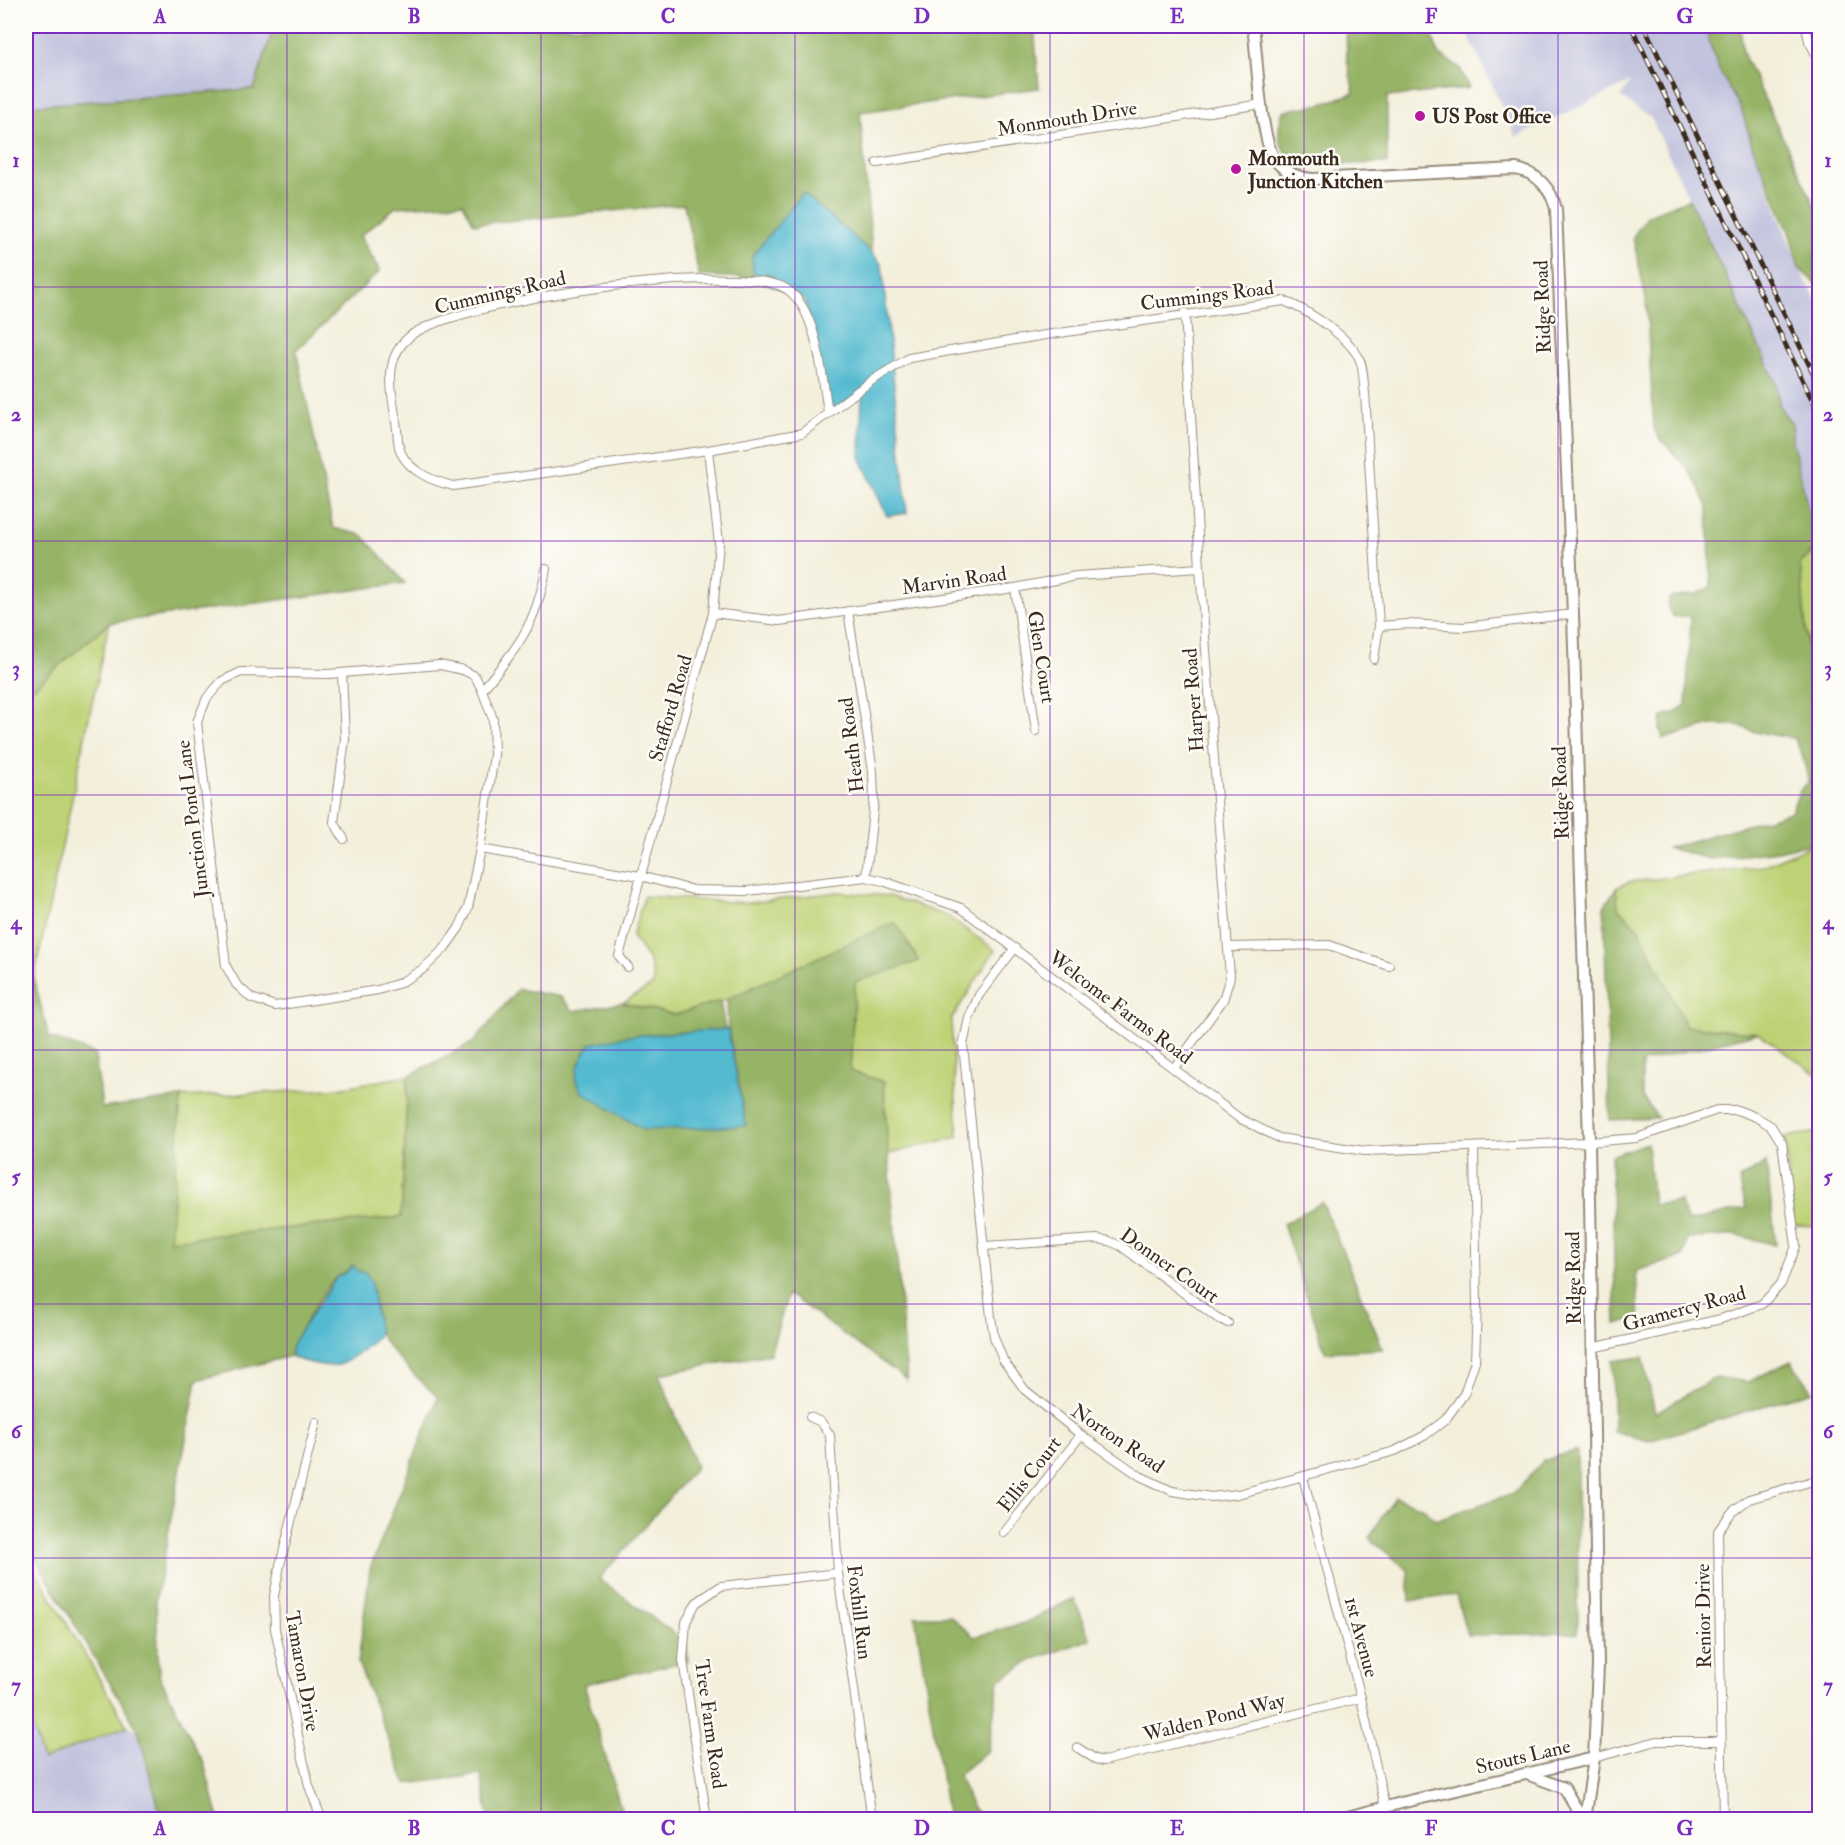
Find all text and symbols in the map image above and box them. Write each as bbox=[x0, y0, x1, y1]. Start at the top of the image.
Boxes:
text: A bbox=[153, 4, 167, 29]
text: B bbox=[407, 4, 421, 29]
text: C bbox=[661, 4, 675, 29]
text: D bbox=[914, 4, 930, 29]
text: E bbox=[1170, 4, 1185, 29]
text: F bbox=[1425, 4, 1438, 29]
text: G bbox=[1677, 4, 1694, 29]
street label: Monmouth Drive bbox=[995, 95, 1139, 142]
place label: US Post Office bbox=[1432, 104, 1552, 129]
marker: US Post Office bbox=[1413, 109, 1427, 123]
place label: Monmouth Junction Kitchen bbox=[1247, 146, 1384, 194]
text: 1 bbox=[12, 148, 20, 173]
text: 1 bbox=[1824, 148, 1832, 173]
marker: Monmouth Junction Kitchen bbox=[1229, 162, 1243, 176]
street label: Ridge Road bbox=[1528, 260, 1557, 354]
street label: Cummings Road bbox=[432, 265, 568, 320]
street label: Cummings Road bbox=[1139, 275, 1275, 316]
text: 2 bbox=[11, 402, 21, 427]
text: 2 bbox=[1823, 402, 1833, 427]
street label: Marvin Road bbox=[900, 561, 1008, 600]
street label: Glen Court bbox=[1022, 609, 1061, 706]
street label: Harper Road bbox=[1177, 647, 1211, 753]
street label: Stafford Road bbox=[643, 652, 698, 764]
text: 3 bbox=[12, 656, 20, 681]
text: 3 bbox=[1824, 656, 1832, 681]
street label: Heath Road bbox=[833, 696, 870, 794]
street label: Junction Pond Lane bbox=[170, 739, 215, 900]
street label: Ridge Road bbox=[1546, 746, 1575, 840]
text: 4 bbox=[10, 910, 23, 935]
text: 4 bbox=[1822, 910, 1835, 935]
street label: Welcome Farms Road bbox=[1043, 945, 1198, 1070]
text: 5 bbox=[12, 1164, 22, 1189]
text: 5 bbox=[1824, 1164, 1834, 1189]
street label: Donner Court bbox=[1115, 1222, 1224, 1309]
street label: Ridge Road bbox=[1560, 1231, 1587, 1325]
street label: Gramercy Road bbox=[1620, 1280, 1749, 1337]
street label: Norton Road bbox=[1066, 1398, 1169, 1479]
text: 6 bbox=[11, 1419, 23, 1444]
text: 6 bbox=[1823, 1419, 1835, 1444]
street label: Ellis Court bbox=[992, 1431, 1067, 1517]
street label: Foxhill Run bbox=[841, 1563, 878, 1661]
street label: Renior Drive bbox=[1690, 1563, 1717, 1669]
street label: 1st Avenue bbox=[1339, 1594, 1384, 1680]
street label: Tamaron Drive bbox=[280, 1609, 325, 1733]
street label: Tree Farm Road bbox=[689, 1658, 732, 1790]
text: 7 bbox=[11, 1673, 21, 1698]
text: 7 bbox=[1823, 1673, 1833, 1698]
street label: Walden Pond Way bbox=[1140, 1688, 1289, 1747]
street label: Stouts Lane bbox=[1473, 1733, 1573, 1780]
text: A bbox=[153, 1816, 167, 1841]
text: B bbox=[407, 1816, 421, 1841]
text: C bbox=[661, 1816, 675, 1841]
text: D bbox=[914, 1816, 930, 1841]
text: E bbox=[1170, 1816, 1185, 1841]
text: F bbox=[1425, 1816, 1438, 1841]
text: G bbox=[1677, 1816, 1694, 1841]

